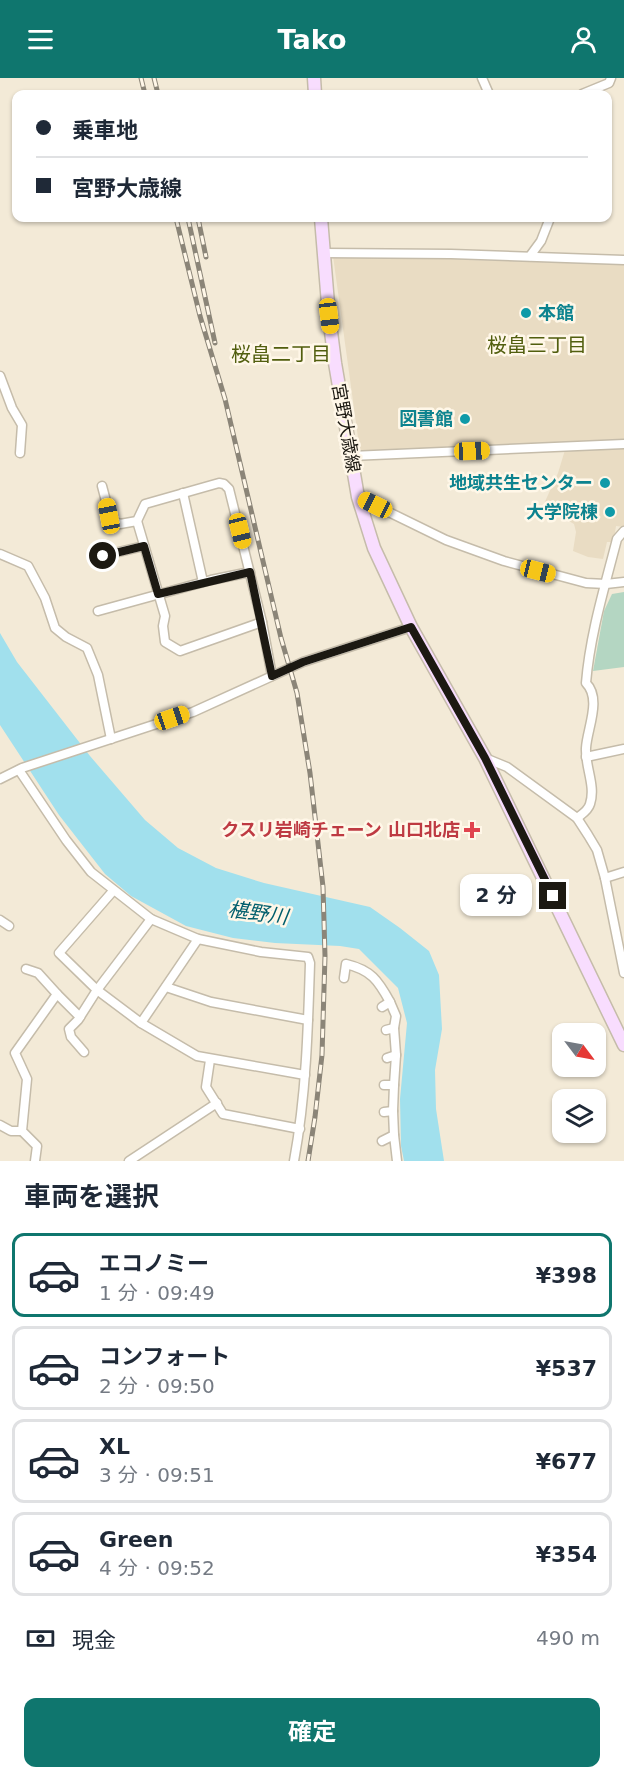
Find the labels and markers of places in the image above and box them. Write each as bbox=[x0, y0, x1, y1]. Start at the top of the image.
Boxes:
place label: 本館 bbox=[538, 302, 574, 323]
marker: 本館 bbox=[519, 306, 533, 320]
place label: 図書館 bbox=[399, 408, 453, 429]
marker: 図書館 bbox=[458, 412, 472, 426]
place label: 地域共生センター bbox=[449, 472, 593, 493]
marker: 地域共生センター bbox=[598, 476, 612, 490]
place label: 大学院棟 bbox=[526, 501, 598, 522]
marker: 大学院棟 bbox=[603, 505, 617, 519]
place label: クスリ岩崎チェーン 山口北店 bbox=[221, 819, 460, 840]
marker: クスリ岩崎チェーン 山口北店 bbox=[465, 823, 479, 837]

